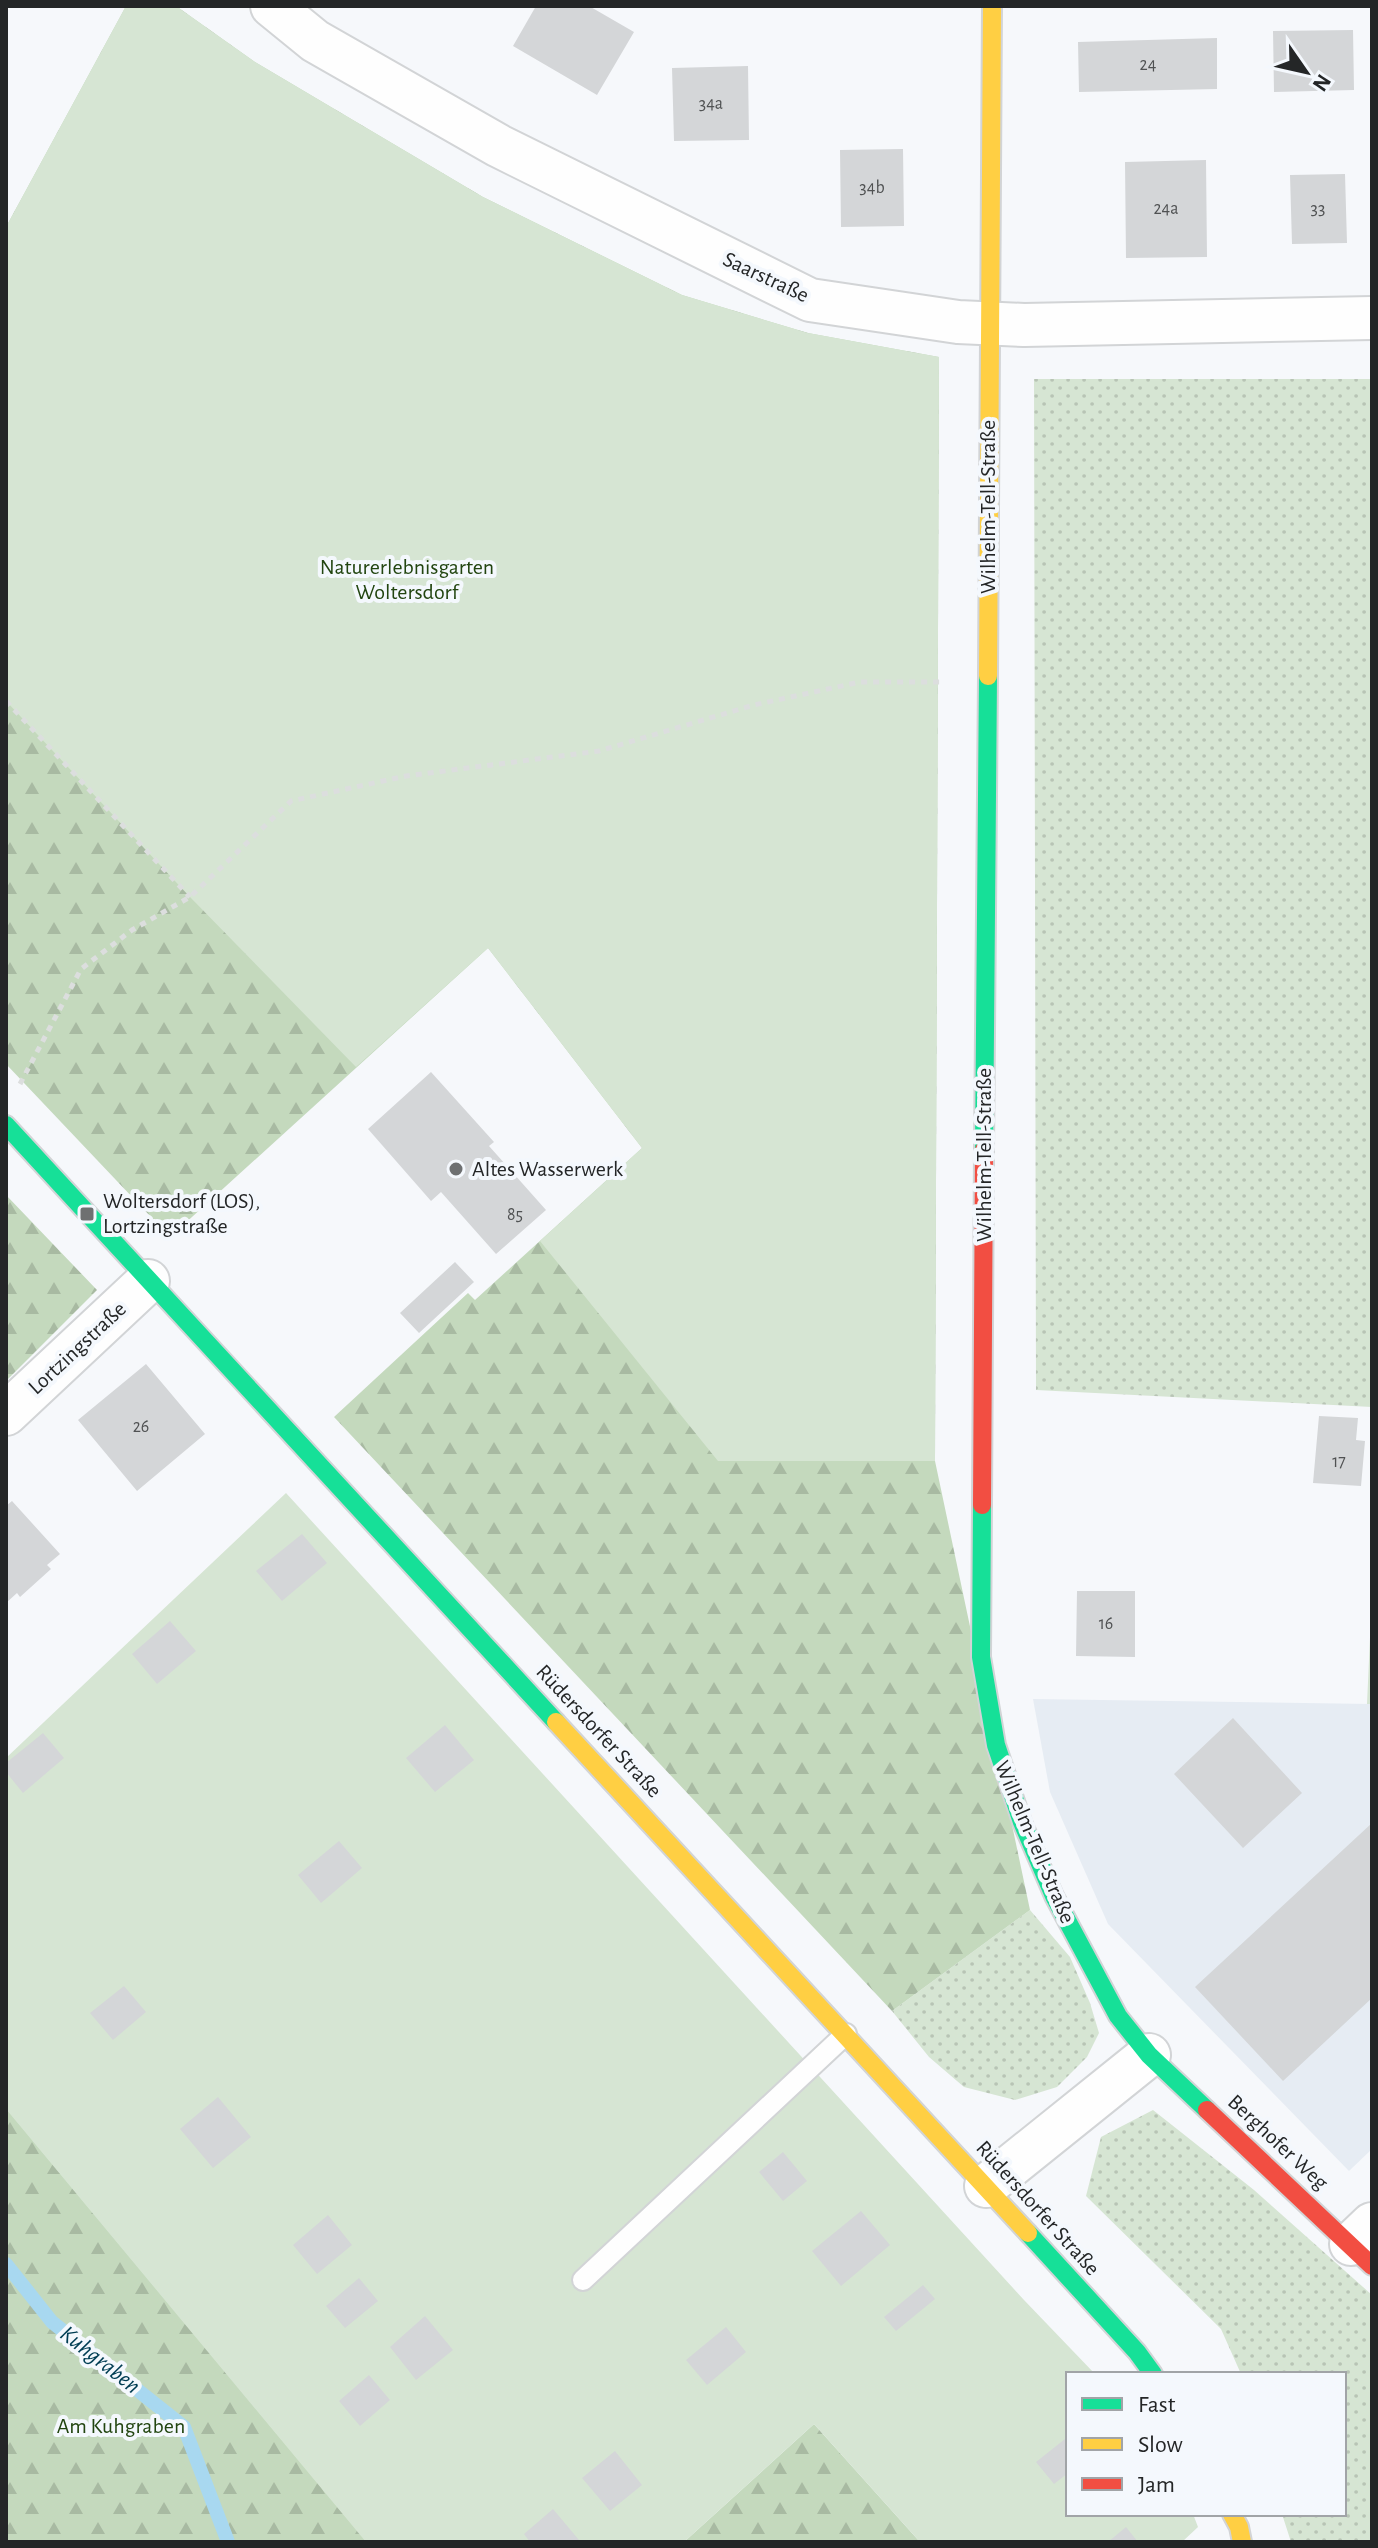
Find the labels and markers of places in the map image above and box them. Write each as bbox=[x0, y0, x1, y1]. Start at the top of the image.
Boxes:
place label: Altes Wasserwerk bbox=[472, 1158, 623, 1180]
marker: Altes Wasserwerk bbox=[447, 1160, 465, 1178]
place label: Woltersdorf (LOS), Lortzingstraße bbox=[103, 1190, 260, 1237]
marker: Woltersdorf (LOS), Lortzingstraße bbox=[78, 1205, 96, 1223]

